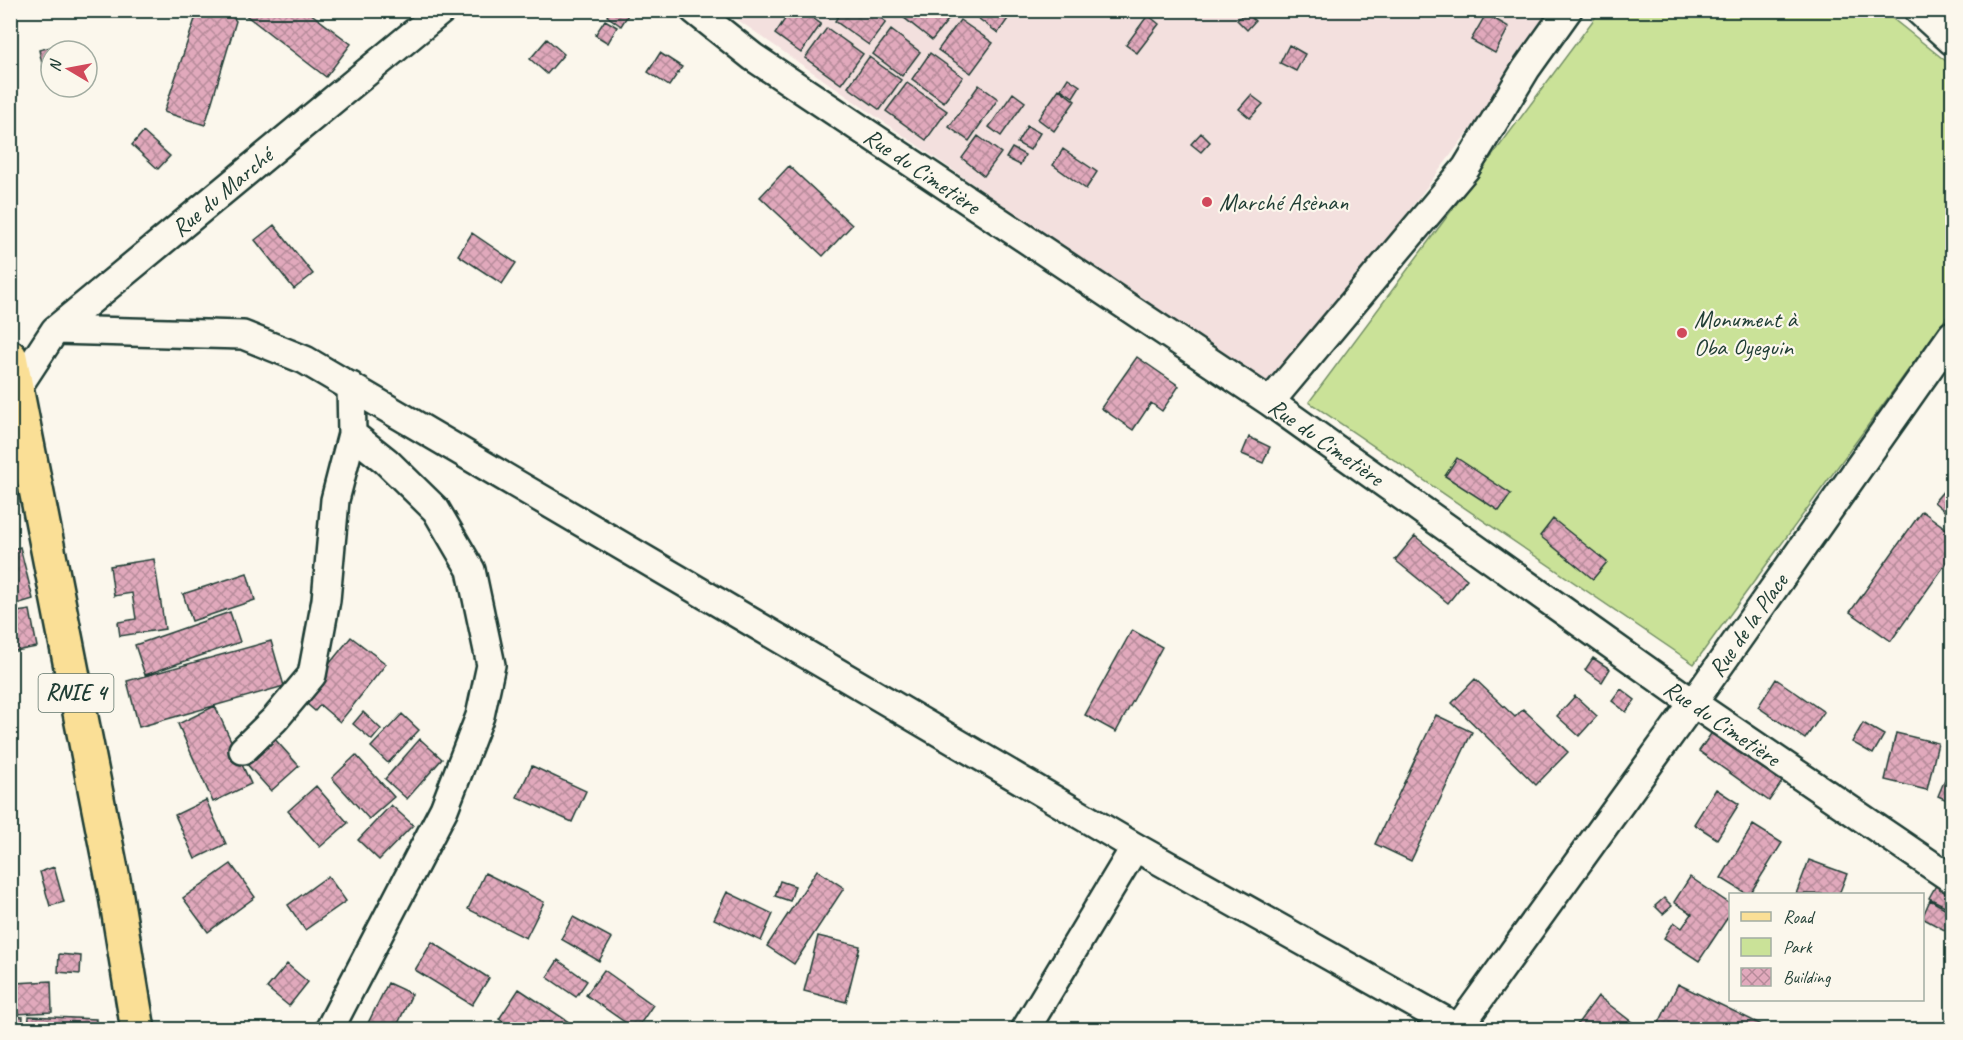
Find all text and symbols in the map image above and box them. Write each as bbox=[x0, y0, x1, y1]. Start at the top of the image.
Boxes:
north arrow bbox=[39, 39, 99, 99]
text: N bbox=[45, 57, 66, 73]
street label: Rue du Cimetière bbox=[858, 121, 988, 222]
street label: Rue du Marché bbox=[165, 138, 282, 243]
place label: Marché Asènan bbox=[1219, 187, 1348, 217]
marker: Marché Asènan bbox=[1200, 195, 1214, 209]
place label: Monument à Oba Oyeguin bbox=[1694, 304, 1798, 362]
marker: Monument à Oba Oyeguin bbox=[1675, 326, 1689, 340]
street label: Rue du Cimetière bbox=[1263, 391, 1391, 494]
street label: Rue de la Place bbox=[1702, 566, 1796, 682]
street label: Rue du Cimetière bbox=[1658, 673, 1788, 774]
road number: RNIE 4 bbox=[38, 674, 113, 712]
legend bbox=[1729, 893, 1924, 1001]
text: Road bbox=[1783, 906, 1816, 928]
text: Park bbox=[1783, 936, 1813, 958]
text: Building bbox=[1783, 966, 1832, 988]

